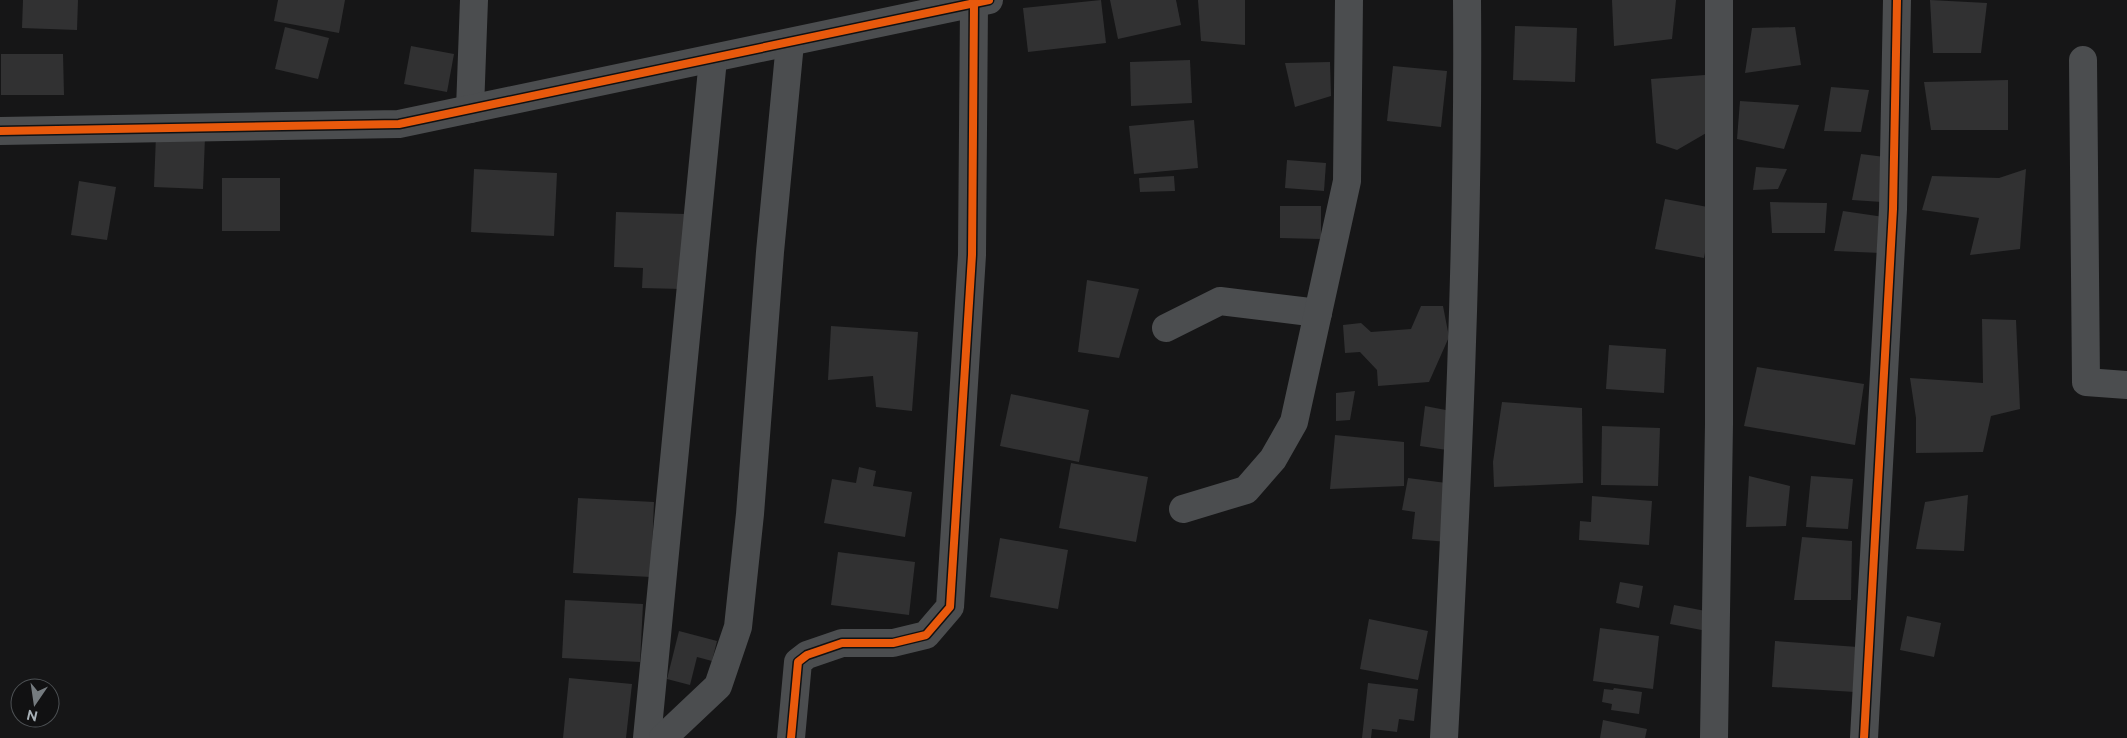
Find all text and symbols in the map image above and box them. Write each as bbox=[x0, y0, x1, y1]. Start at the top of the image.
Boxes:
north arrow bbox=[10, 678, 60, 728]
text: N bbox=[25, 707, 39, 725]

